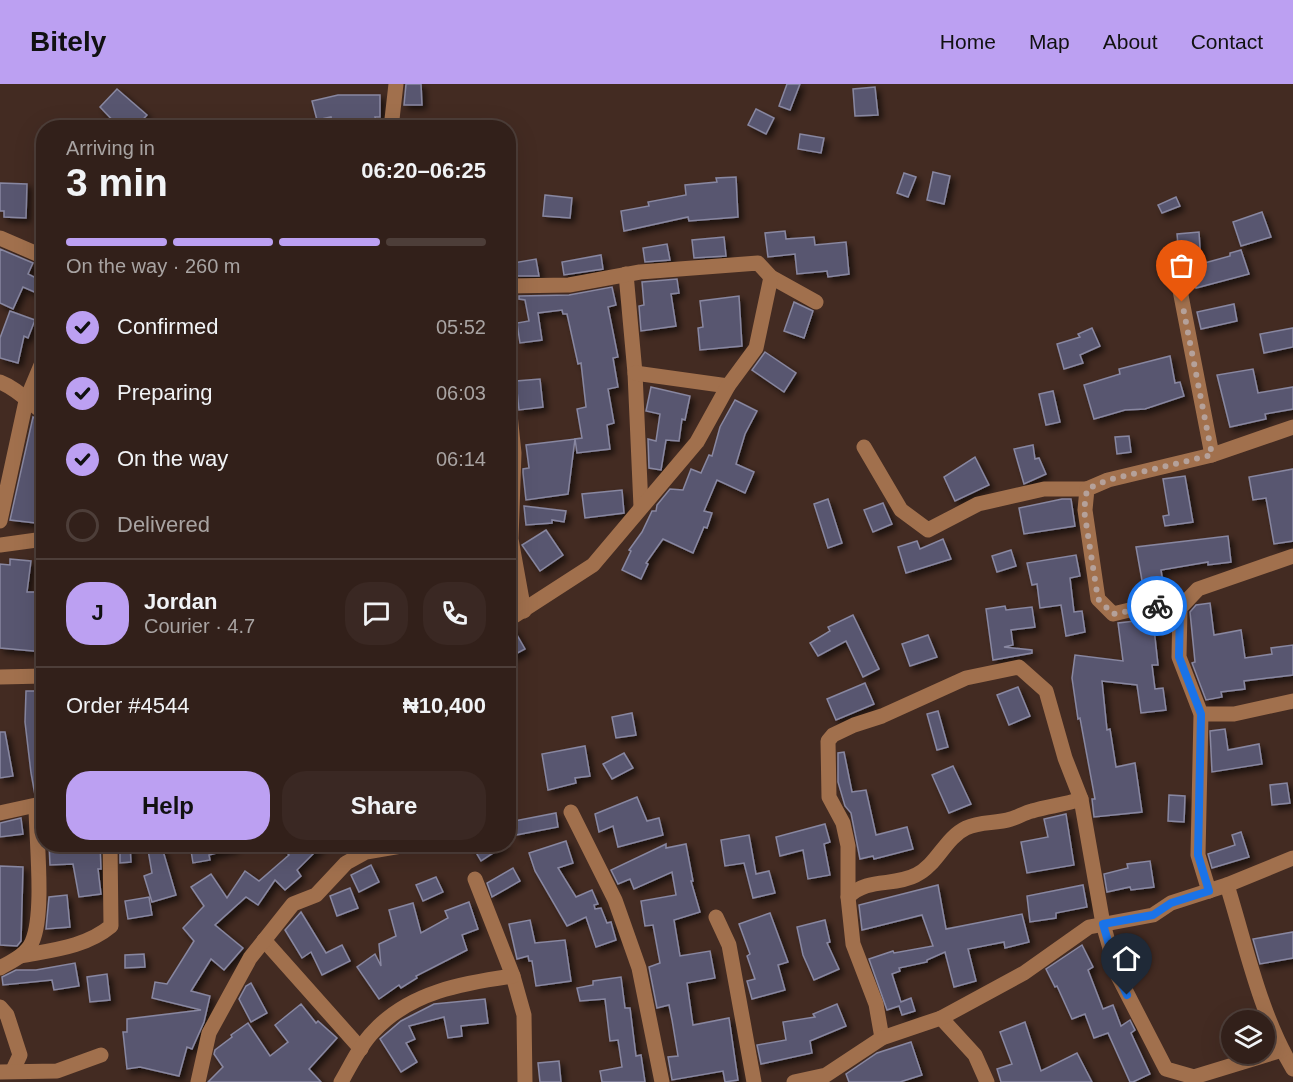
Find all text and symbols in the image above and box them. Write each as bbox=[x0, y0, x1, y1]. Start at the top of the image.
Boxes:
text: Bitely bbox=[30, 26, 106, 57]
text: Home bbox=[940, 30, 996, 53]
text: Map bbox=[1029, 30, 1070, 53]
text: About bbox=[1103, 30, 1158, 53]
text: Contact bbox=[1191, 30, 1263, 53]
text: Arriving in bbox=[66, 137, 155, 159]
text: 06:20–06:25 bbox=[361, 158, 486, 183]
text: 3 min bbox=[66, 161, 168, 204]
pin bbox=[1156, 240, 1207, 302]
icon: bag bbox=[1165, 249, 1198, 282]
text: On the way · 260 m bbox=[66, 255, 241, 277]
icon: check bbox=[66, 311, 99, 344]
text: Confirmed bbox=[117, 314, 218, 339]
text: 05:52 bbox=[436, 316, 486, 338]
icon: check bbox=[66, 377, 99, 410]
text: Preparing bbox=[117, 380, 212, 405]
text: 06:03 bbox=[436, 382, 486, 404]
icon: check bbox=[66, 443, 99, 476]
text: On the way bbox=[117, 446, 228, 471]
text: 06:14 bbox=[436, 448, 486, 470]
text: Delivered bbox=[117, 512, 210, 537]
courier bbox=[1127, 576, 1187, 636]
button: chat bbox=[345, 582, 408, 645]
button: phone bbox=[423, 582, 486, 645]
text: Jordan bbox=[144, 589, 217, 614]
icon: bike bbox=[1141, 590, 1174, 623]
text: J bbox=[91, 600, 104, 625]
text: Courier · 4.7 bbox=[144, 615, 255, 637]
text: Order #4544 bbox=[66, 693, 190, 718]
text: ₦10,400 bbox=[403, 693, 486, 718]
button: Help bbox=[66, 771, 270, 840]
button: Share bbox=[282, 771, 486, 840]
pin bbox=[1101, 933, 1152, 995]
icon: home bbox=[1110, 942, 1143, 975]
map controls bbox=[1221, 1010, 1275, 1064]
button: layers bbox=[1221, 1010, 1275, 1064]

